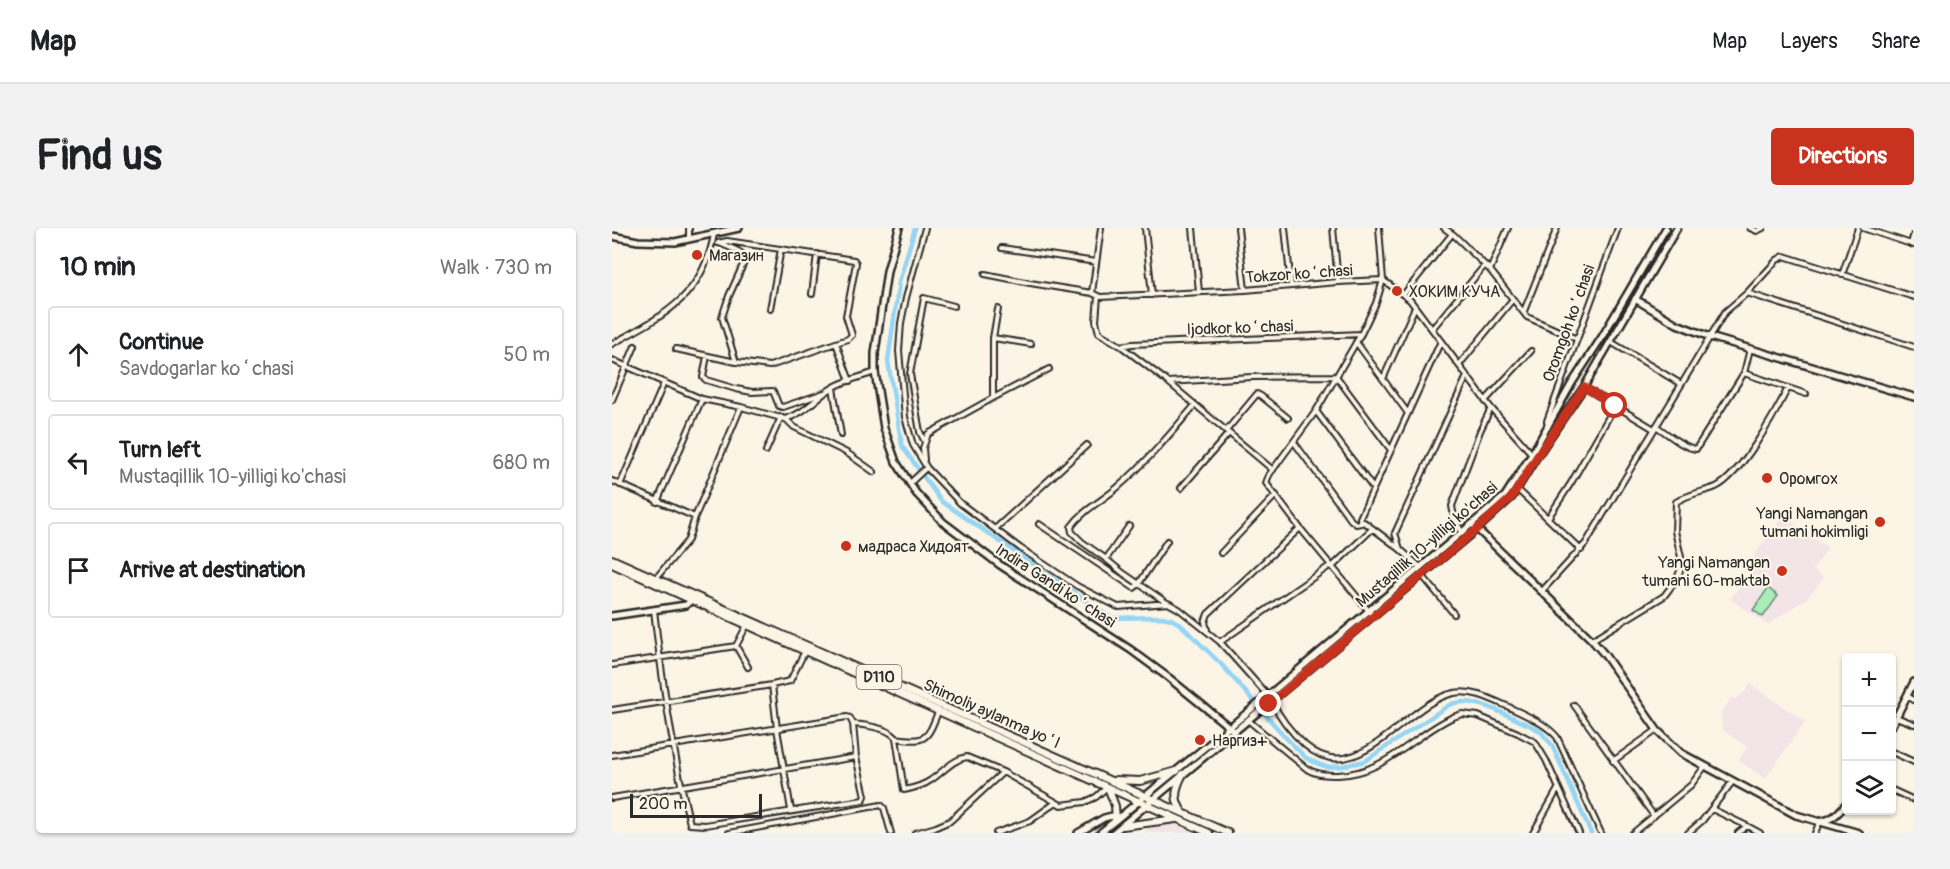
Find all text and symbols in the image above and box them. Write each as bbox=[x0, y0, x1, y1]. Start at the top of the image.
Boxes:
text: Map bbox=[30, 24, 76, 59]
text: Map bbox=[1712, 28, 1747, 55]
text: Layers bbox=[1780, 28, 1838, 55]
text: Share bbox=[1871, 28, 1920, 55]
button: Directions bbox=[1771, 128, 1914, 185]
text: Find us bbox=[36, 130, 162, 182]
place label: Магазин bbox=[709, 246, 764, 266]
marker: Магазин bbox=[690, 248, 704, 262]
text: 10 min bbox=[60, 251, 136, 283]
text: Walk · 730 m bbox=[440, 255, 552, 280]
street label: Tokzor koʻchasi bbox=[1245, 260, 1354, 288]
street label: Oromgoh koʻchasi bbox=[1538, 262, 1599, 385]
place label: ХОКИМ КУЧА bbox=[1409, 282, 1500, 302]
marker: ХОКИМ КУЧА bbox=[1390, 284, 1404, 298]
street label: Ijodkor koʻchasi bbox=[1186, 316, 1294, 340]
text: Continue bbox=[119, 328, 203, 356]
icon: ahead bbox=[62, 338, 95, 371]
text: 50 m bbox=[503, 342, 550, 367]
text: Savdogarlar koʻchasi bbox=[119, 356, 294, 381]
route start bbox=[1601, 392, 1627, 418]
text: Turn left bbox=[119, 436, 201, 464]
icon: left bbox=[62, 446, 95, 479]
text: 680 m bbox=[493, 450, 550, 475]
text: Mustaqillik 10-yilligi ko'chasi bbox=[119, 464, 346, 489]
place label: Оромгох bbox=[1779, 469, 1838, 489]
marker: Оромгох bbox=[1760, 471, 1774, 485]
street label: Mustaqillik 10-yilligi ko'chasi bbox=[1352, 478, 1502, 612]
place label: Yangi Namangan tumani hokimligi bbox=[1755, 504, 1868, 542]
marker: Yangi Namangan tumani hokimligi bbox=[1873, 515, 1887, 529]
place label: мадраса Хидоят bbox=[858, 537, 969, 557]
marker: мадраса Хидоят bbox=[839, 539, 853, 553]
street label: Indira Gandi koʻchasi bbox=[991, 539, 1120, 632]
place label: Yangi Namangan tumani 60-maktab bbox=[1641, 553, 1770, 591]
icon: arrive bbox=[62, 554, 95, 587]
text: Arrive at destination bbox=[119, 556, 305, 584]
marker: Yangi Namangan tumani 60-maktab bbox=[1775, 564, 1789, 578]
map controls bbox=[1842, 653, 1896, 815]
button: + bbox=[1842, 653, 1896, 707]
road number: D110 bbox=[856, 665, 902, 689]
street label: Shimoliy aylanma yoʻl bbox=[920, 675, 1063, 753]
route end bbox=[1255, 690, 1281, 716]
button: − bbox=[1842, 707, 1896, 761]
place label: Наргиз+ bbox=[1212, 731, 1267, 751]
marker: Наргиз+ bbox=[1193, 733, 1207, 747]
button: layers bbox=[1842, 761, 1896, 815]
scale bar bbox=[630, 791, 762, 818]
text: 200 m bbox=[639, 794, 687, 814]

